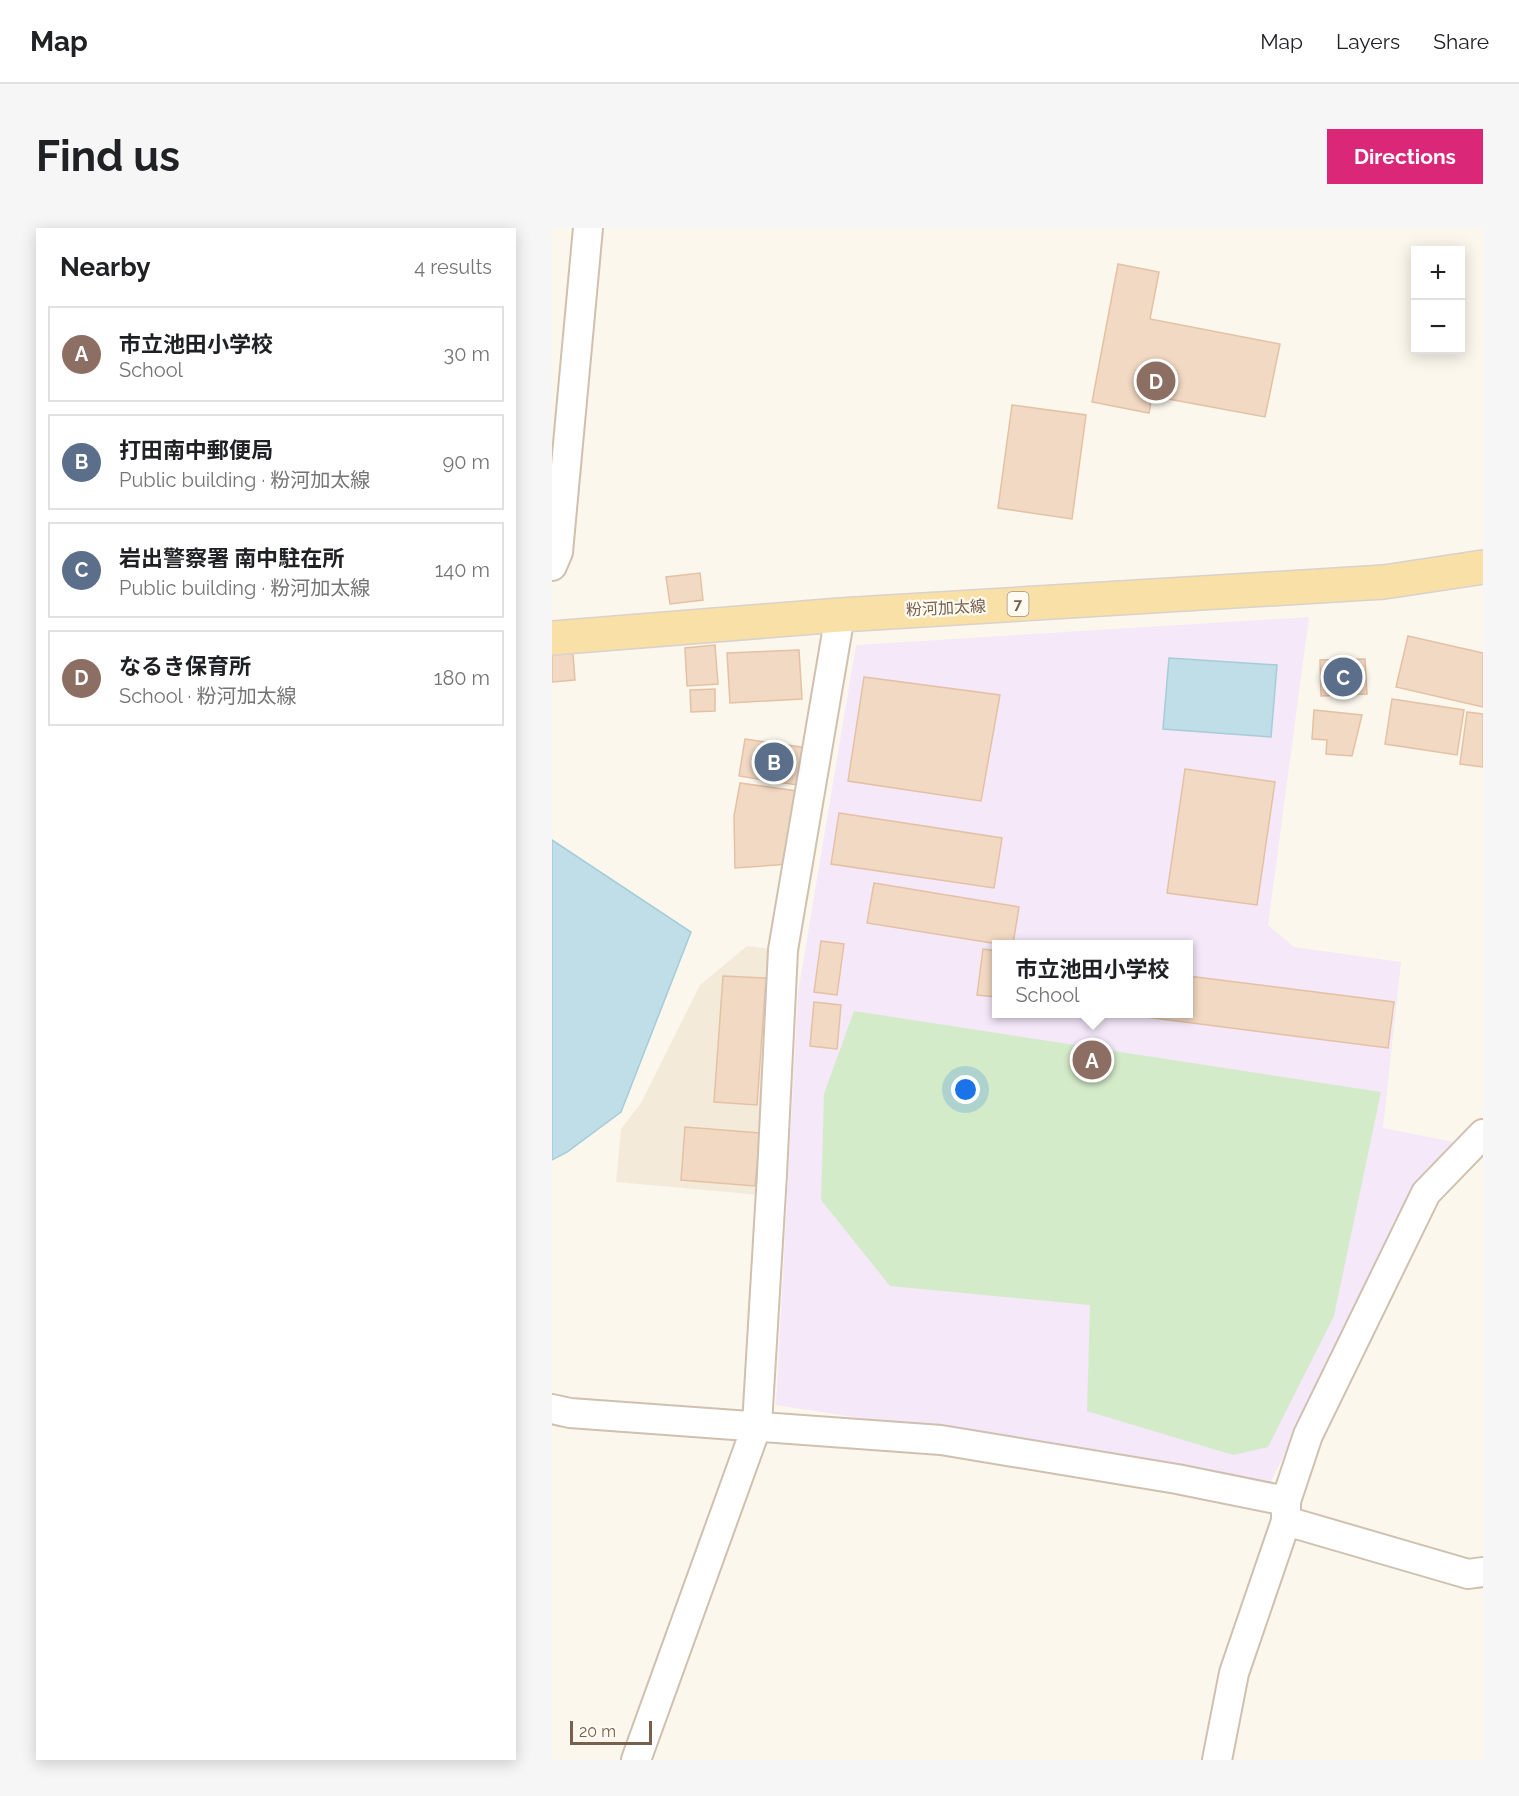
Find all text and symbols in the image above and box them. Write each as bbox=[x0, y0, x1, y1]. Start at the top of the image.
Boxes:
text: Map bbox=[30, 25, 88, 58]
text: Map bbox=[1260, 29, 1303, 54]
text: Layers bbox=[1336, 29, 1400, 54]
text: Share bbox=[1433, 29, 1489, 54]
button: Directions bbox=[1327, 129, 1483, 184]
text: Find us bbox=[36, 132, 180, 181]
map controls bbox=[1411, 246, 1465, 354]
button: + bbox=[1411, 246, 1465, 300]
text: Nearby bbox=[60, 252, 150, 282]
text: 4 results bbox=[414, 255, 492, 279]
button: − bbox=[1411, 300, 1465, 354]
text: 市立池田小学校 bbox=[119, 331, 273, 357]
text: A bbox=[75, 342, 88, 366]
text: 30 m bbox=[444, 342, 490, 366]
text: School bbox=[119, 358, 183, 382]
pin: D bbox=[1136, 358, 1176, 404]
text: 打田南中郵便局 bbox=[119, 437, 273, 463]
text: B bbox=[75, 450, 88, 474]
text: 90 m bbox=[443, 450, 490, 474]
text: Public building · 粉河加太線 bbox=[119, 468, 370, 492]
text: 岩出警察署 南中駐在所 bbox=[119, 545, 344, 571]
text: C bbox=[75, 558, 88, 582]
text: 140 m bbox=[435, 558, 490, 582]
text: Public building · 粉河加太線 bbox=[119, 576, 370, 600]
road number: 7 bbox=[1008, 592, 1028, 616]
street label: 粉河加太線 bbox=[906, 596, 986, 620]
text: なるき保育所 bbox=[119, 653, 251, 679]
pin: C bbox=[1324, 654, 1362, 700]
text: D bbox=[74, 666, 89, 690]
text: 180 m bbox=[434, 666, 490, 690]
text: School · 粉河加太線 bbox=[119, 684, 296, 708]
pin: B bbox=[754, 740, 794, 784]
popup bbox=[992, 940, 1193, 1018]
text: 市立池田小学校 bbox=[1015, 956, 1170, 982]
text: School bbox=[1015, 983, 1080, 1007]
pin: A bbox=[1072, 1038, 1112, 1082]
your location bbox=[951, 1075, 980, 1104]
scale bar bbox=[570, 1718, 652, 1746]
text: 20 m bbox=[579, 1722, 616, 1741]

